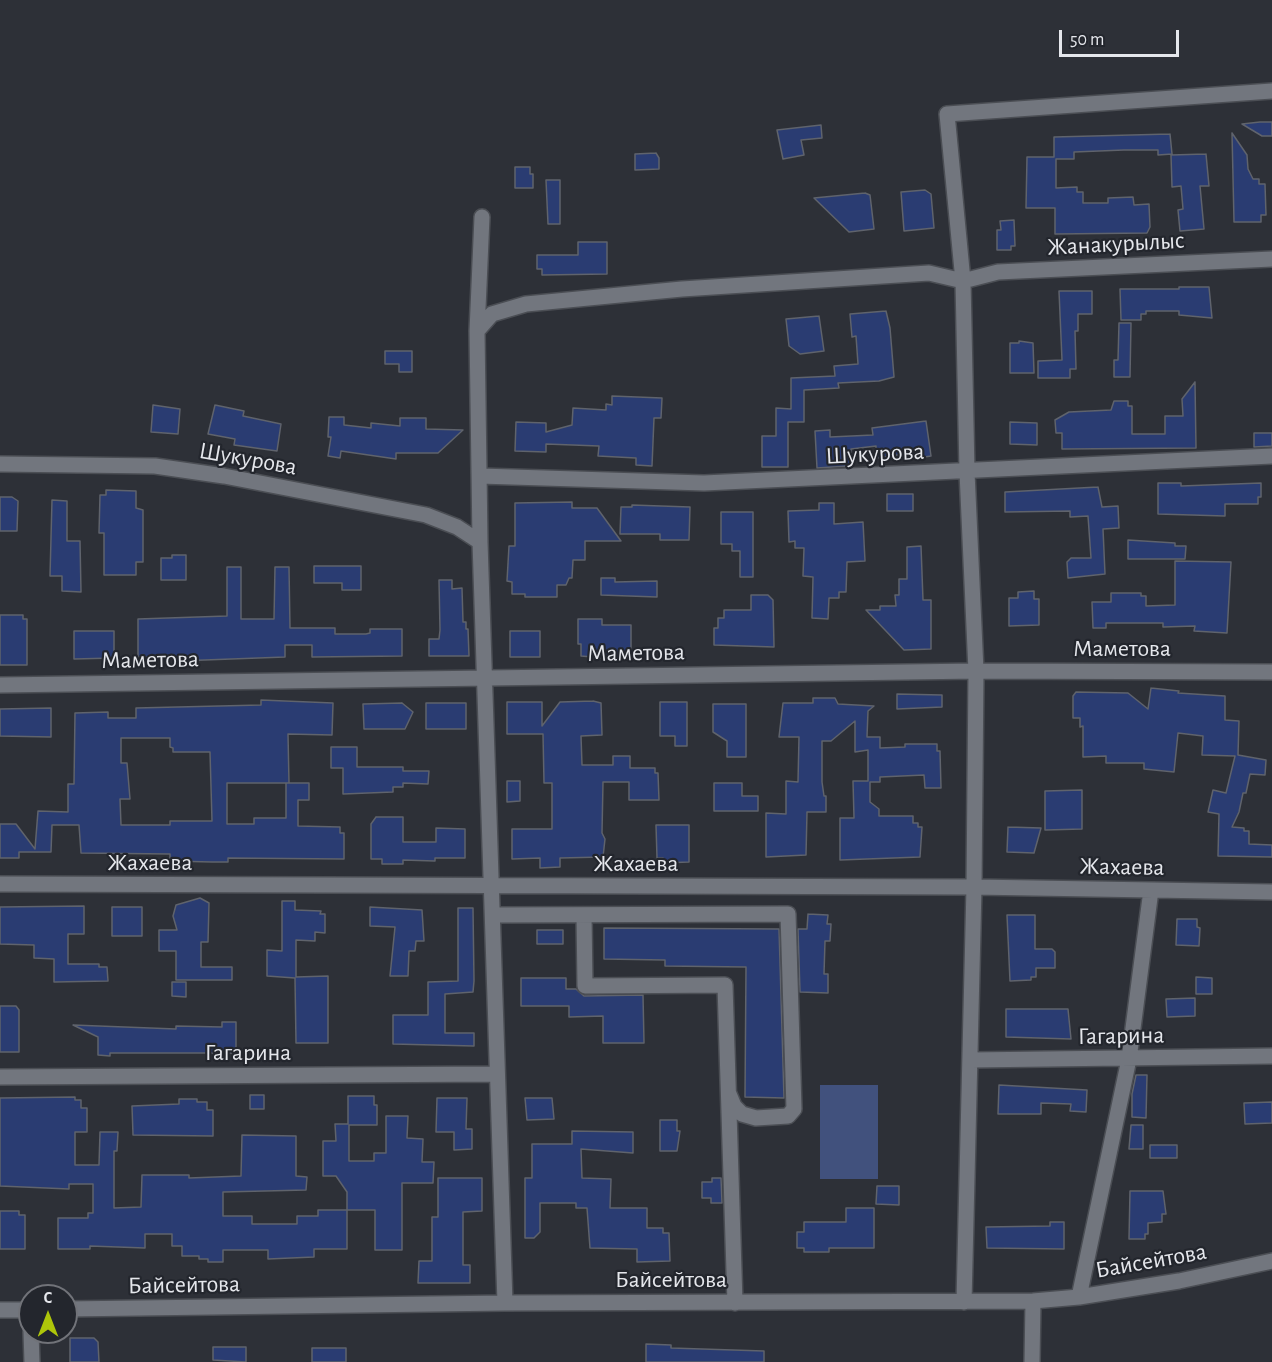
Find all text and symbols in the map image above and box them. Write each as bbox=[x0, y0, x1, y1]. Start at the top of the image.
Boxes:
scale bar bbox=[1062, 18, 1182, 56]
text: 50 m bbox=[1070, 31, 1104, 49]
street label: Жанакурылыс bbox=[1047, 226, 1185, 262]
street label: Шукурова bbox=[197, 436, 299, 482]
street label: Шукурова bbox=[825, 437, 925, 471]
street label: Маметова bbox=[1073, 635, 1171, 663]
street label: Маметова bbox=[587, 638, 685, 668]
street label: Маметова bbox=[101, 645, 199, 675]
street label: Жахаева bbox=[108, 849, 192, 877]
street label: Жахаева bbox=[594, 850, 678, 878]
street label: Жахаева bbox=[1079, 852, 1165, 882]
street label: Гагарина bbox=[1078, 1021, 1164, 1051]
street label: Гагарина bbox=[205, 1039, 291, 1067]
street label: Байсейтова bbox=[1093, 1237, 1209, 1285]
street label: Байсейтова bbox=[615, 1266, 727, 1294]
street label: Байсейтова bbox=[128, 1270, 240, 1300]
north arrow bbox=[18, 1284, 78, 1344]
text: С bbox=[44, 1290, 52, 1306]

